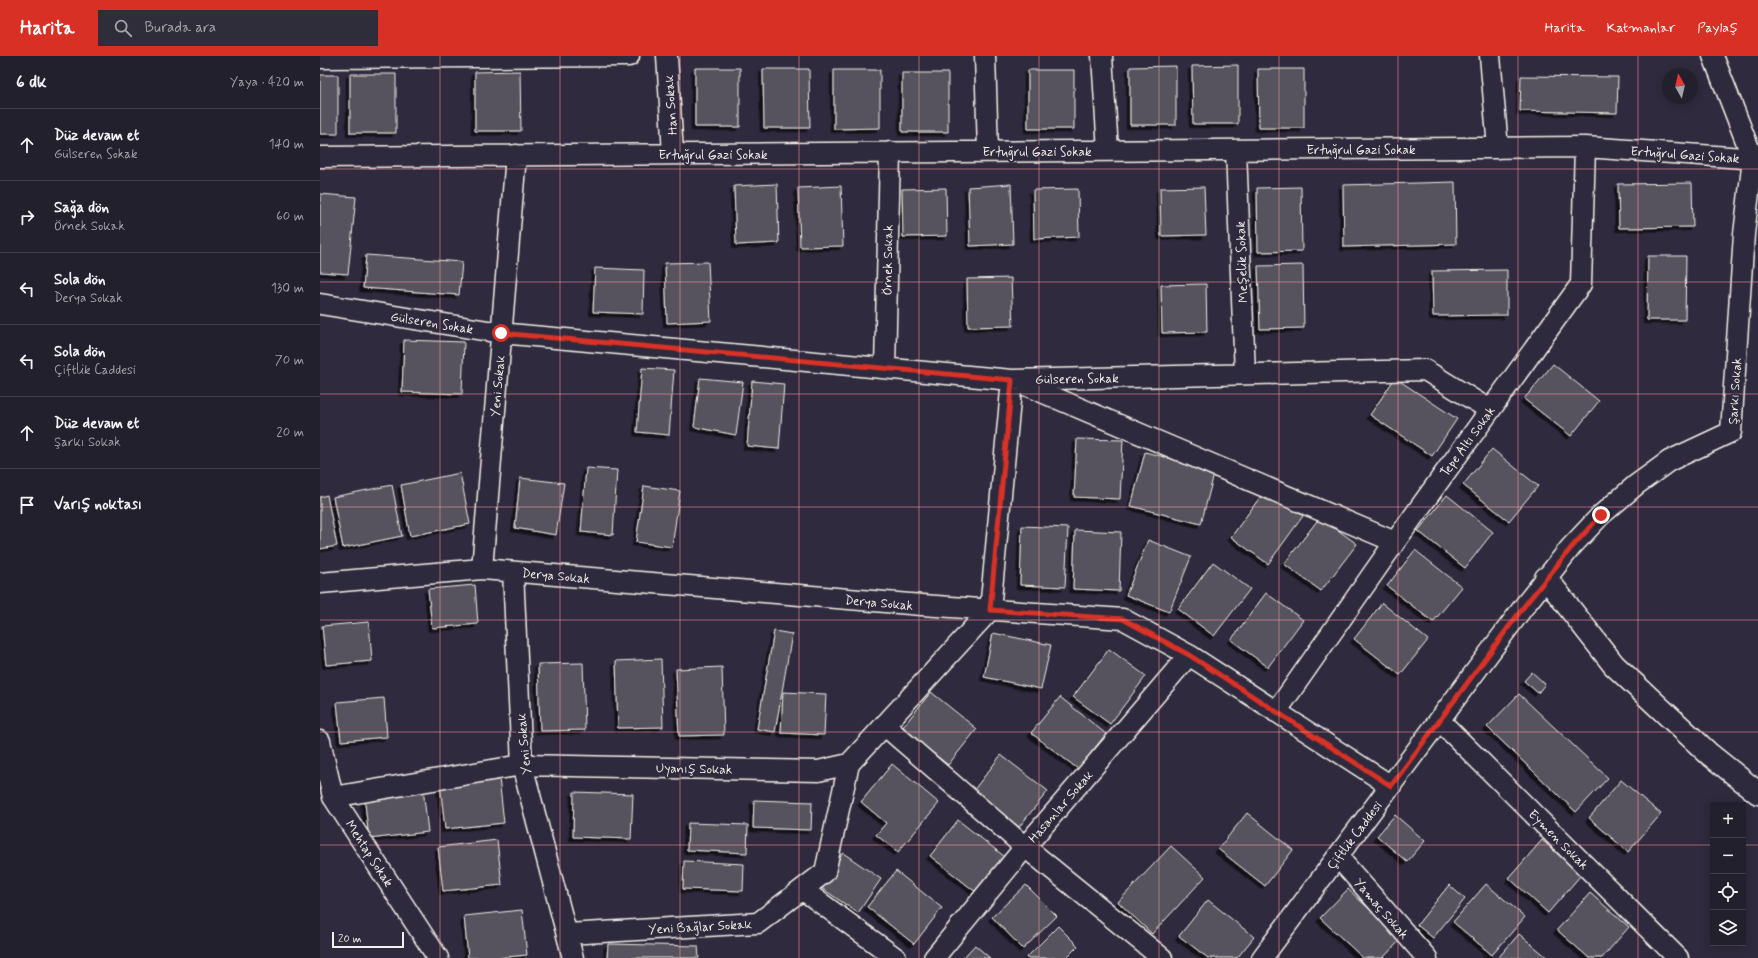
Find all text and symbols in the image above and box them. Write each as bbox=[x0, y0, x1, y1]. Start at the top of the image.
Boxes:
search box bbox=[98, 10, 378, 46]
text: Harita bbox=[20, 16, 74, 41]
icon: search bbox=[112, 17, 134, 39]
text: Burada ara bbox=[144, 18, 216, 38]
text: Harita bbox=[1544, 19, 1585, 37]
text: Katmanlar bbox=[1607, 19, 1675, 37]
text: Paylaş bbox=[1697, 19, 1738, 37]
north arrow bbox=[1662, 68, 1698, 104]
text: 6 dk bbox=[16, 71, 47, 93]
text: Yaya · 420 m bbox=[230, 74, 304, 91]
street label: Han Sokak bbox=[661, 74, 682, 136]
text: Düz devam et bbox=[54, 126, 139, 146]
icon: ahead bbox=[16, 134, 38, 156]
text: 140 m bbox=[269, 136, 304, 153]
street label: Ertuğrul Gazi Sokak bbox=[1306, 142, 1416, 159]
street label: Ertuğrul Gazi Sokak bbox=[1630, 143, 1740, 168]
street label: Ertuğrul Gazi Sokak bbox=[982, 144, 1092, 161]
text: Gülseren Sokak bbox=[54, 146, 137, 163]
street label: Ertuğrul Gazi Sokak bbox=[658, 147, 768, 164]
text: Sağa dön bbox=[54, 198, 109, 218]
icon: right bbox=[16, 206, 38, 228]
text: 60 m bbox=[276, 208, 304, 225]
text: Örnek Sokak bbox=[54, 218, 125, 235]
street label: Meşelik Sokak bbox=[1233, 220, 1252, 303]
street label: Örnek Sokak bbox=[879, 224, 898, 296]
text: Sola dön bbox=[54, 270, 106, 290]
icon: left bbox=[16, 278, 38, 300]
text: 130 m bbox=[271, 280, 304, 297]
text: Derya Sokak bbox=[54, 290, 123, 307]
street label: Gülseren Sokak bbox=[389, 309, 475, 338]
route start bbox=[492, 324, 510, 342]
text: Sola dön bbox=[54, 342, 106, 362]
icon: left bbox=[16, 350, 38, 372]
text: 70 m bbox=[275, 352, 304, 369]
street label: Yeni Sokak bbox=[487, 354, 510, 418]
street label: Şarkı Sokak bbox=[1725, 357, 1746, 425]
text: Çiftlik Caddesi bbox=[54, 362, 136, 379]
street label: Gülseren Sokak bbox=[1035, 370, 1119, 389]
street label: Tepe Altı Sokak bbox=[1437, 403, 1500, 481]
text: Düz devam et bbox=[54, 414, 139, 434]
icon: ahead bbox=[16, 422, 38, 444]
text: 20 m bbox=[276, 424, 304, 441]
text: Şarkı Sokak bbox=[54, 434, 121, 451]
icon: arrive bbox=[16, 494, 38, 516]
text: Varış noktası bbox=[54, 495, 142, 515]
route end bbox=[1592, 506, 1610, 524]
street label: Derya Sokak bbox=[521, 565, 591, 588]
street label: Derya Sokak bbox=[844, 592, 914, 615]
street label: Yeni Sokak bbox=[513, 712, 536, 775]
street label: Uyanış Sokak bbox=[656, 760, 733, 779]
street label: Hasanlar Sokak bbox=[1025, 767, 1098, 847]
street label: Çiftlik Caddesi bbox=[1324, 798, 1387, 874]
map controls bbox=[1710, 802, 1746, 946]
button: + bbox=[1710, 802, 1746, 838]
street label: Eymen Sokak bbox=[1524, 806, 1592, 874]
street label: Mehtap Sokak bbox=[341, 817, 397, 891]
button: − bbox=[1710, 838, 1746, 874]
button: locate bbox=[1710, 874, 1746, 910]
street label: Yamaç Sokak bbox=[1350, 875, 1412, 943]
button: layers bbox=[1710, 910, 1746, 946]
street label: Yeni Bağlar Sokak bbox=[648, 916, 753, 939]
scale bar bbox=[332, 930, 404, 949]
text: 20 m bbox=[338, 932, 361, 946]

